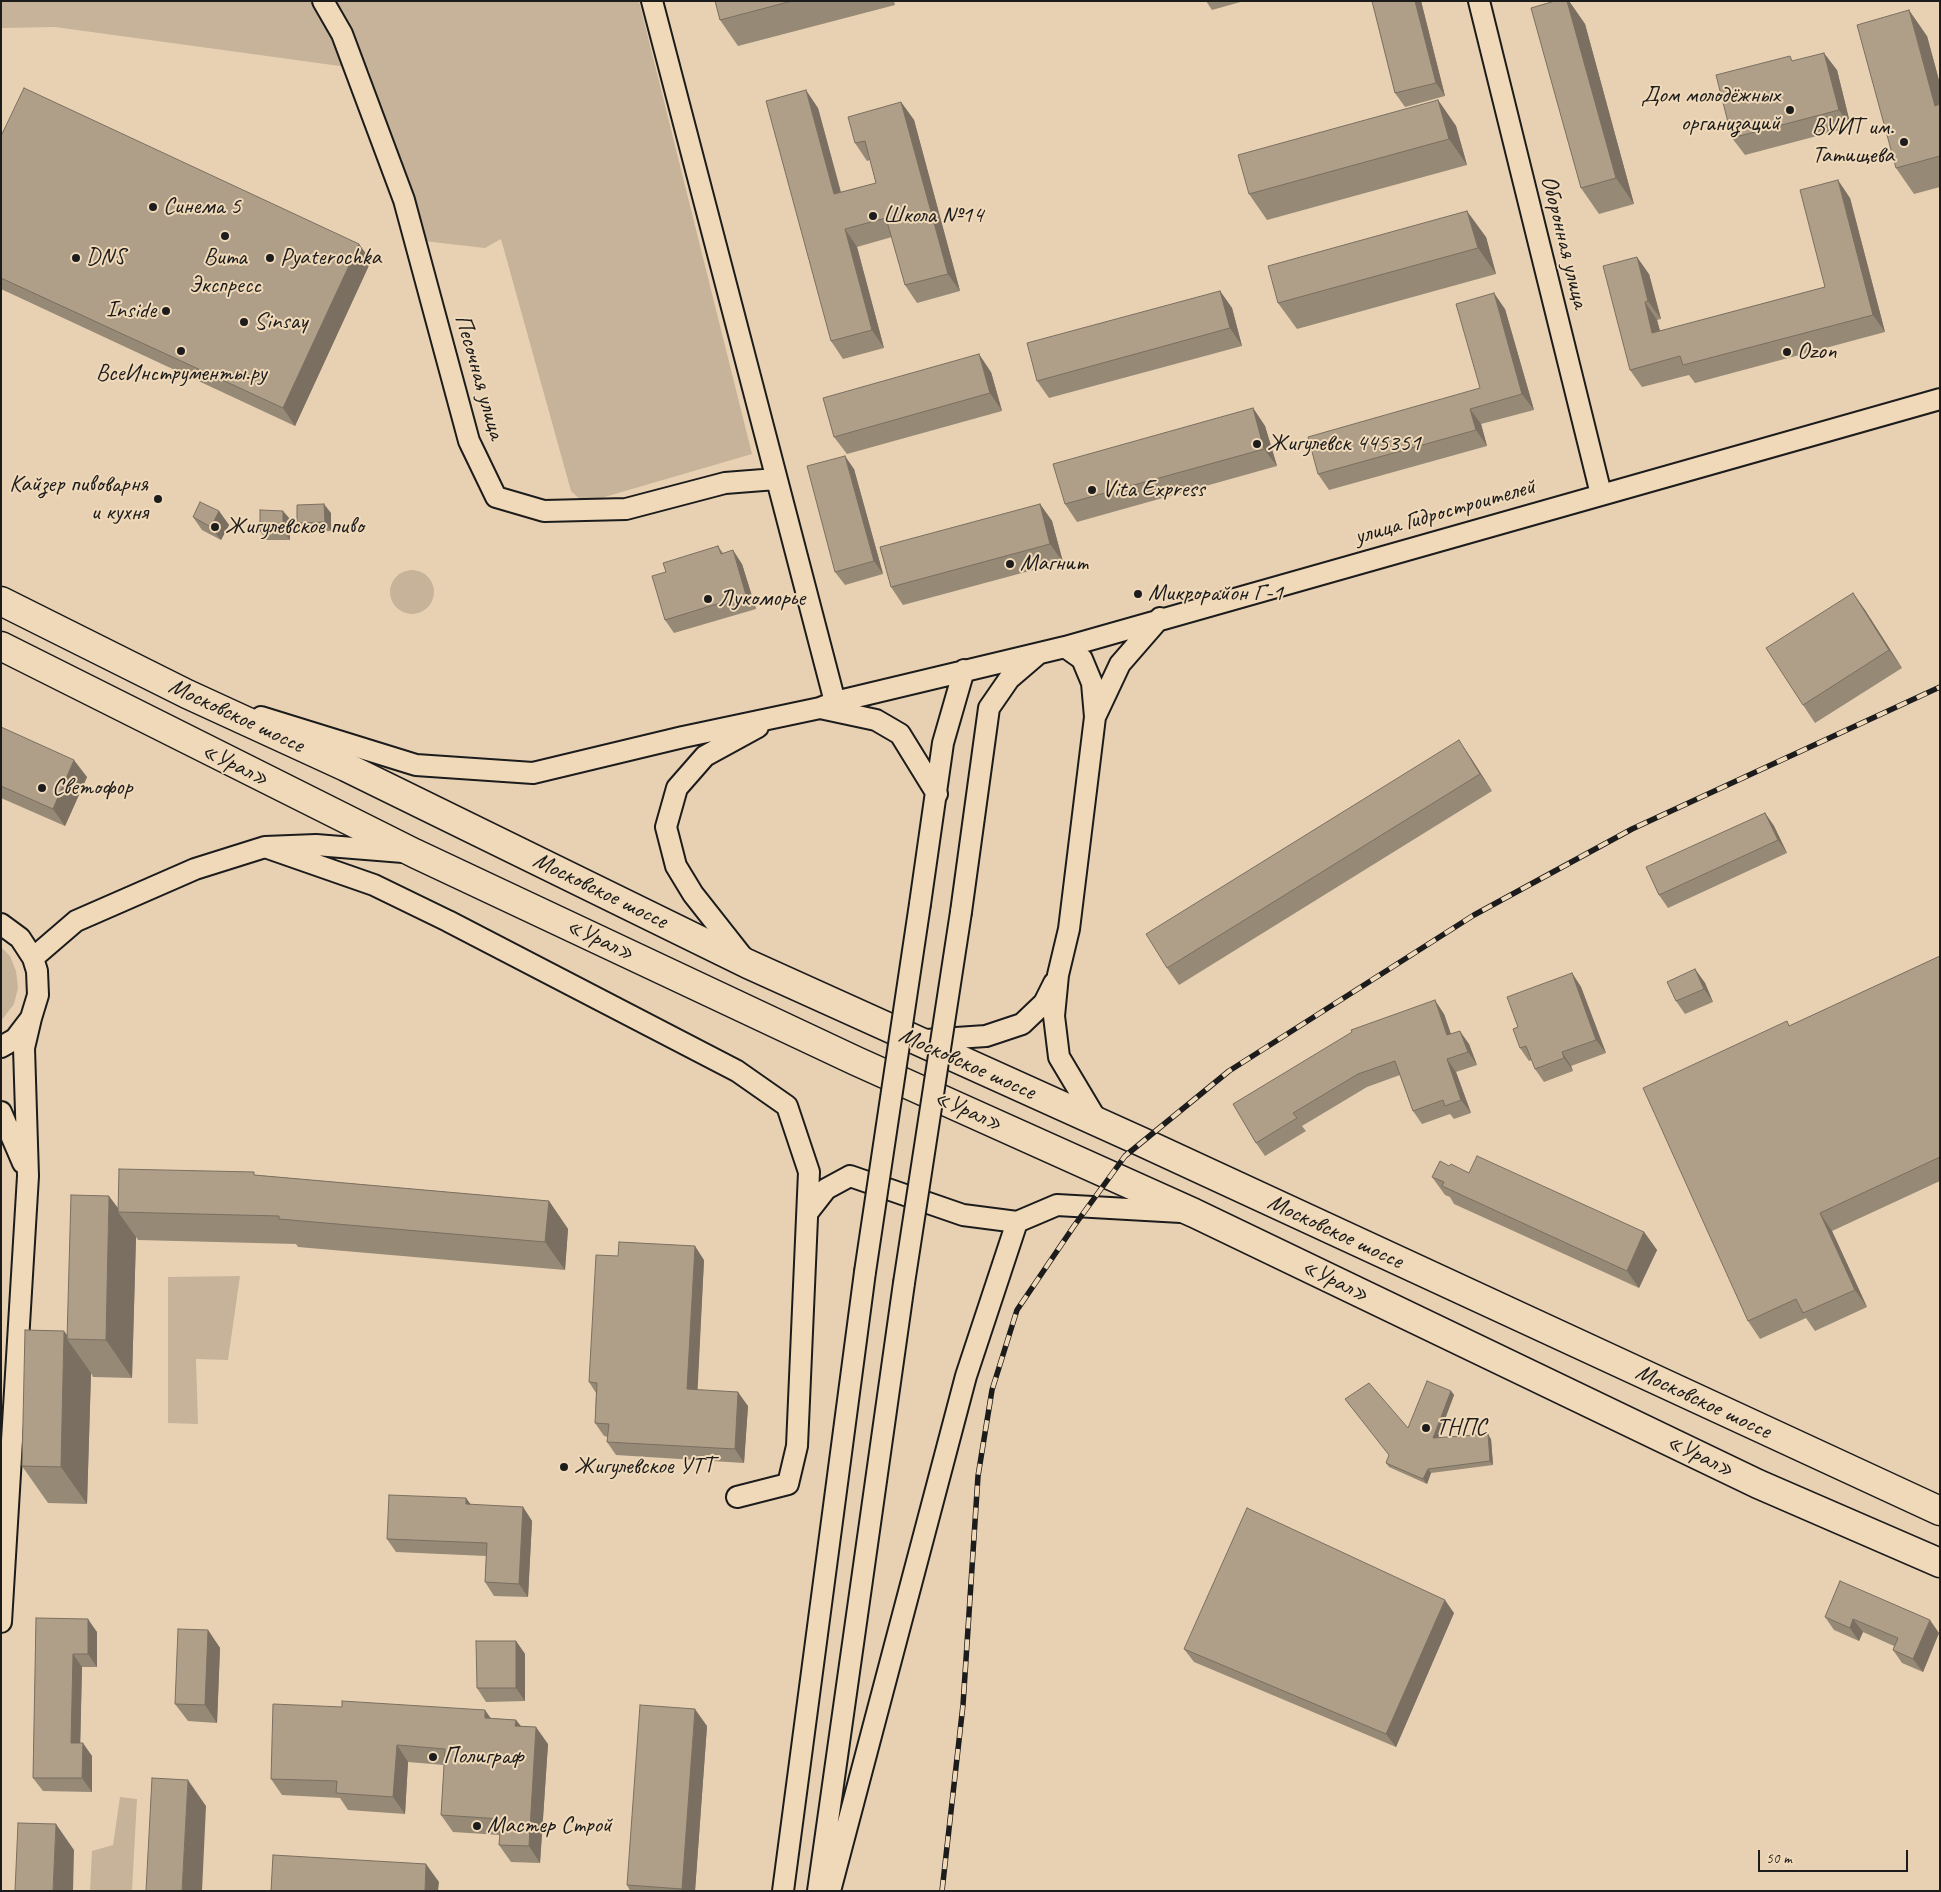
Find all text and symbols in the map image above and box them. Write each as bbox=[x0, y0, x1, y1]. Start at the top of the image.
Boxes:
place label: Дом молодёжных организаций bbox=[1641, 82, 1780, 138]
marker: Дом молодёжных организаций bbox=[1784, 104, 1796, 116]
place label: ВУИТ им. Татищева bbox=[1812, 114, 1894, 170]
marker: ВУИТ им. Татищева bbox=[1898, 136, 1910, 148]
street label: Оборонная улица bbox=[1534, 173, 1594, 311]
place label: Синема 5 bbox=[163, 193, 241, 221]
marker: Синема 5 bbox=[147, 201, 159, 213]
place label: Школа №14 bbox=[883, 202, 983, 230]
marker: Школа №14 bbox=[867, 210, 879, 222]
marker: Вита Экспресс bbox=[219, 230, 231, 242]
place label: DNS bbox=[86, 244, 125, 272]
place label: Вита Экспресс bbox=[189, 244, 261, 300]
place label: Pyaterochka bbox=[280, 244, 381, 272]
marker: DNS bbox=[70, 252, 82, 264]
marker: Pyaterochka bbox=[264, 252, 276, 264]
place label: Inside bbox=[106, 297, 156, 325]
marker: Inside bbox=[160, 305, 172, 317]
place label: Sinsay bbox=[254, 308, 307, 336]
street label: Песочная улица bbox=[447, 311, 511, 443]
marker: Sinsay bbox=[238, 316, 250, 328]
place label: Ozon bbox=[1797, 338, 1836, 366]
marker: ВсеИнструменты.ру bbox=[175, 345, 187, 357]
marker: Ozon bbox=[1781, 346, 1793, 358]
place label: ВсеИнструменты.ру bbox=[96, 360, 266, 388]
place label: Жигулевск 445351 bbox=[1267, 430, 1421, 458]
marker: Жигулевск 445351 bbox=[1251, 438, 1263, 450]
place label: Кайзер пивоварня и кухня bbox=[9, 471, 148, 527]
street label: улица Гидростроителей bbox=[1351, 472, 1539, 552]
place label: Vita Express bbox=[1102, 476, 1205, 504]
marker: Vita Express bbox=[1086, 484, 1098, 496]
marker: Кайзер пивоварня и кухня bbox=[152, 493, 164, 505]
place label: Жигулевское пиво bbox=[225, 513, 364, 541]
marker: Жигулевское пиво bbox=[209, 521, 221, 533]
place label: Магнит bbox=[1020, 550, 1088, 578]
marker: Магнит bbox=[1004, 558, 1016, 570]
place label: Микрорайон Г-1 bbox=[1148, 580, 1283, 608]
place label: Лукоморье bbox=[718, 585, 805, 613]
marker: Микрорайон Г-1 bbox=[1132, 588, 1144, 600]
marker: Лукоморье bbox=[702, 593, 714, 605]
street label: Московское шоссе bbox=[164, 672, 308, 760]
street label: «Урал» bbox=[197, 736, 273, 794]
place label: Светофор bbox=[52, 774, 133, 802]
marker: Светофор bbox=[36, 782, 48, 794]
street label: Московское шоссе bbox=[528, 846, 672, 936]
street label: «Урал» bbox=[562, 912, 638, 968]
street label: Московское шоссе bbox=[894, 1021, 1040, 1107]
street label: «Урал» bbox=[929, 1083, 1007, 1139]
street label: Московское шоссе bbox=[1263, 1188, 1407, 1276]
street label: «Урал» bbox=[1297, 1252, 1373, 1310]
street label: Московское шоссе bbox=[1631, 1358, 1775, 1446]
place label: ТНПС bbox=[1436, 1414, 1487, 1442]
marker: ТНПС bbox=[1420, 1422, 1432, 1434]
street label: «Урал» bbox=[1662, 1427, 1738, 1485]
place label: Жигулевское УТТ bbox=[574, 1453, 713, 1481]
marker: Жигулевское УТТ bbox=[558, 1461, 570, 1473]
place label: Полиграф bbox=[443, 1743, 523, 1771]
marker: Полиграф bbox=[427, 1751, 439, 1763]
place label: Мастер Строй bbox=[487, 1812, 612, 1840]
marker: Мастер Строй bbox=[471, 1820, 483, 1832]
scale bar bbox=[1761, 1840, 1911, 1872]
text: 50 m bbox=[1766, 1849, 1792, 1868]

